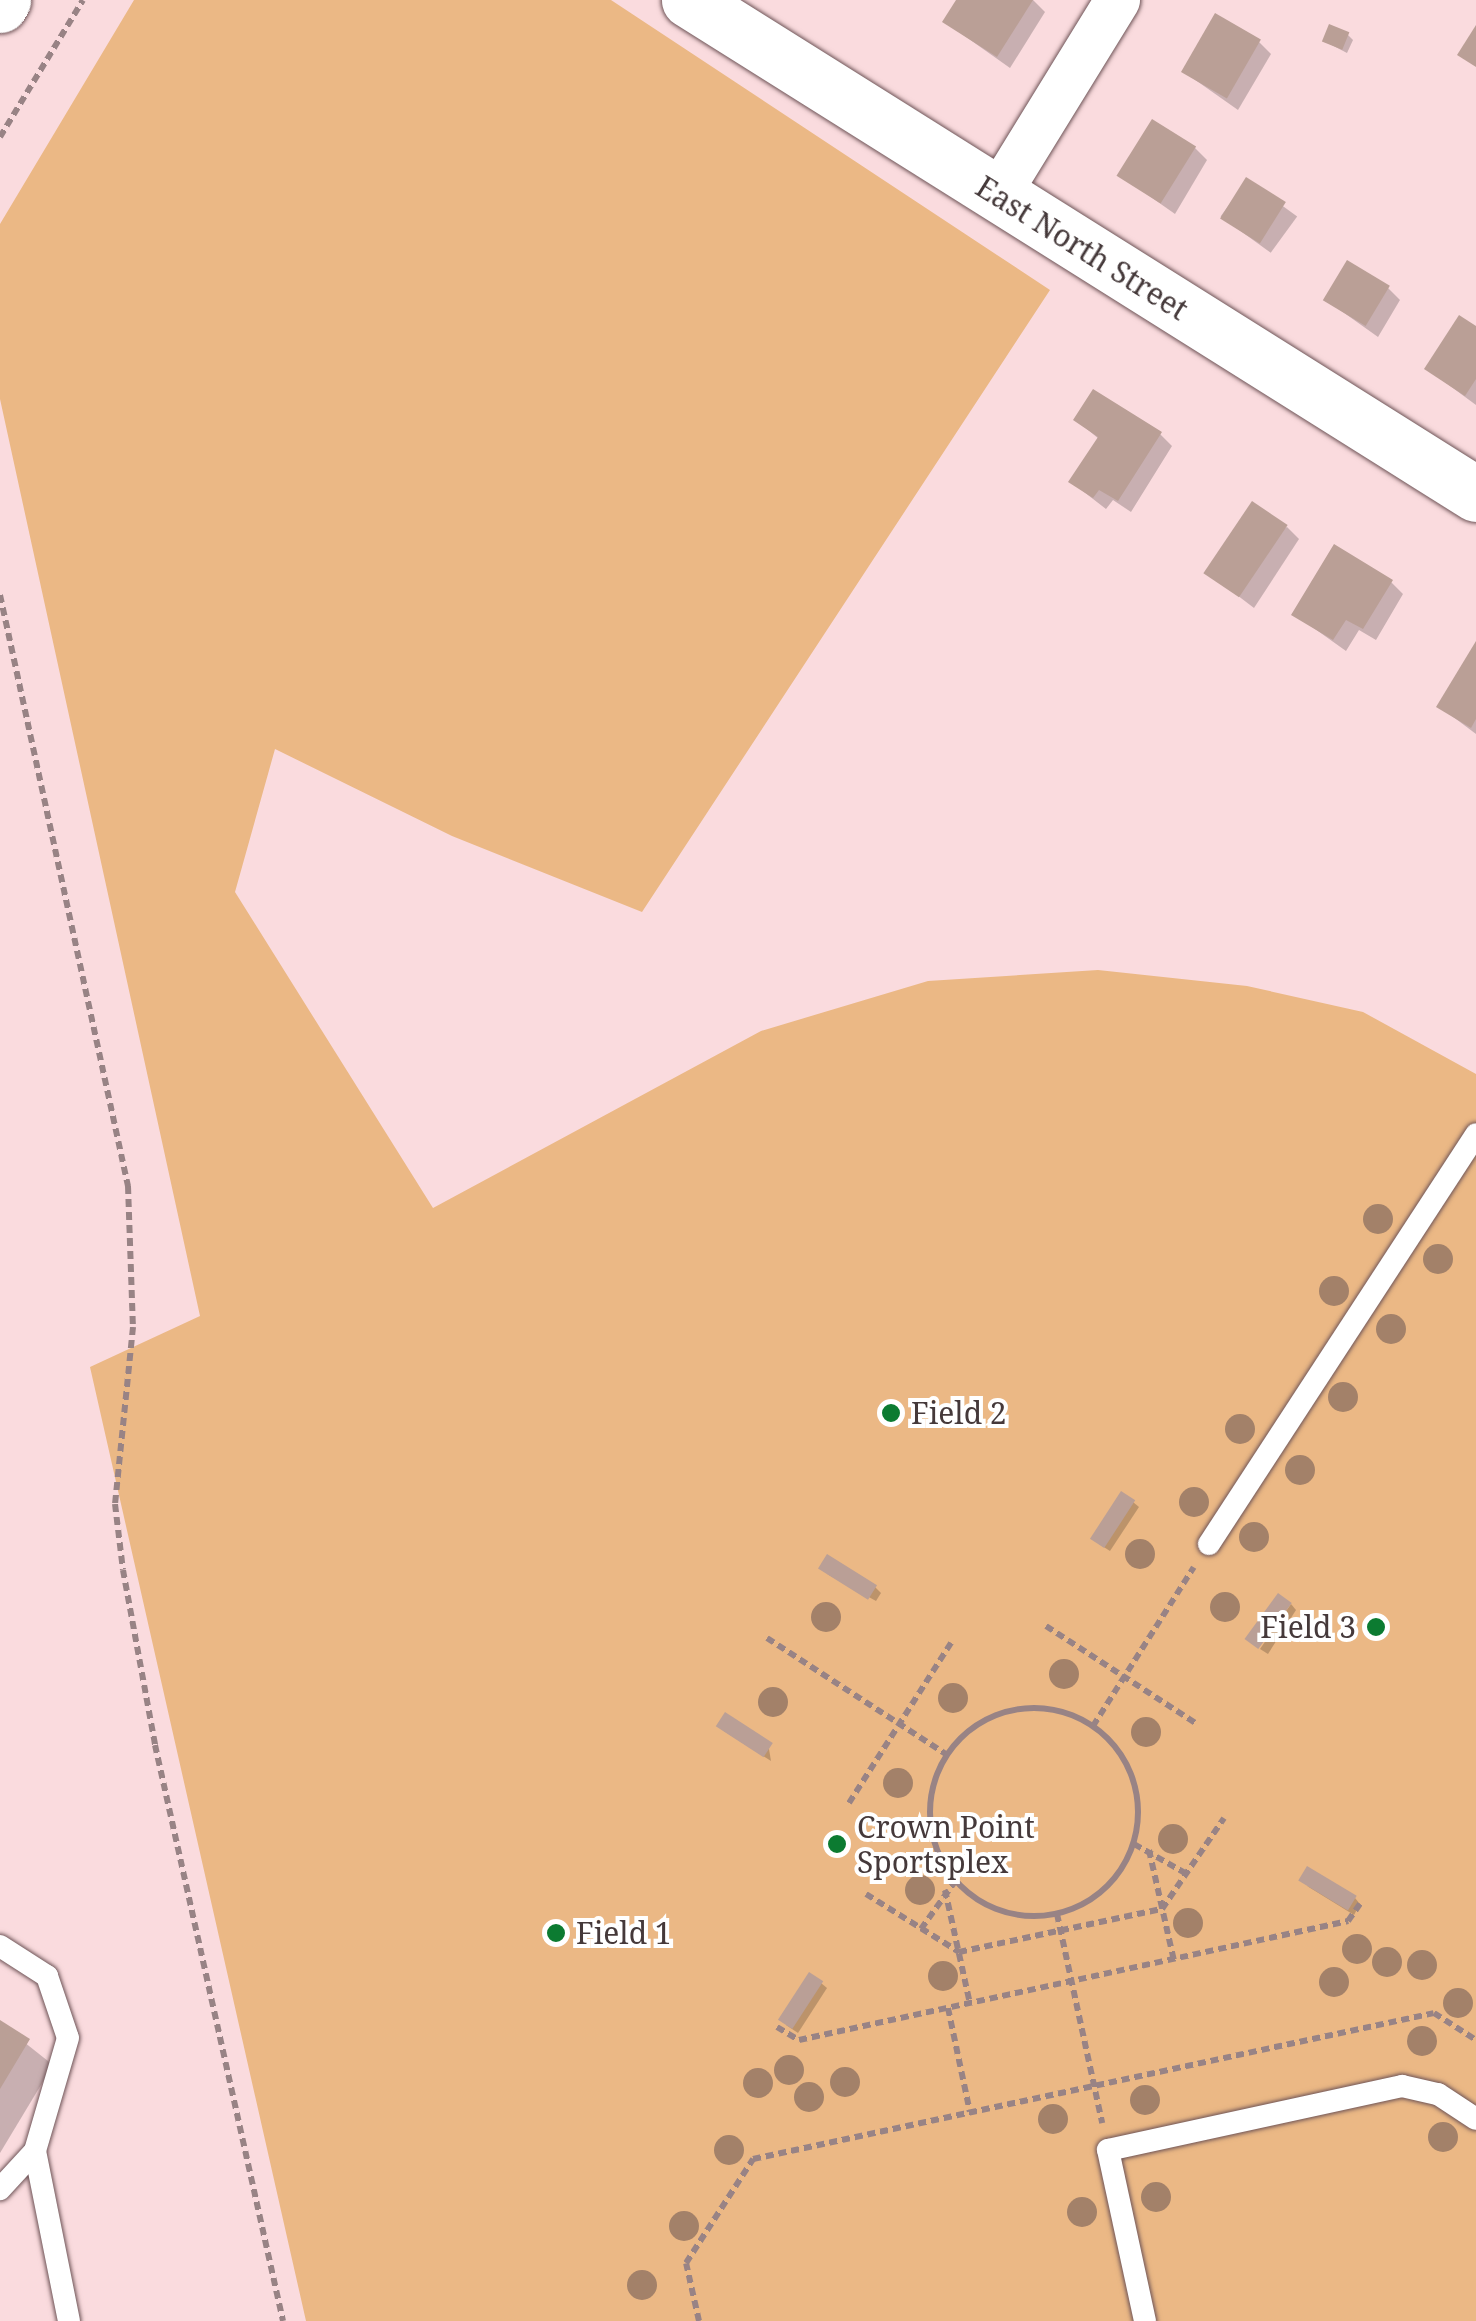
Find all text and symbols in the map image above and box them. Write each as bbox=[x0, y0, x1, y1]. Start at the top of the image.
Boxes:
street label: East North Street bbox=[969, 168, 1195, 328]
place label: Field 2 bbox=[911, 1395, 1007, 1431]
marker: Field 2 bbox=[880, 1402, 902, 1424]
place label: Field 3 bbox=[1260, 1609, 1356, 1645]
marker: Field 3 bbox=[1365, 1616, 1387, 1638]
place label: Crown Point Sportsplex bbox=[857, 1809, 1035, 1880]
marker: Crown Point Sportsplex bbox=[826, 1833, 848, 1855]
place label: Field 1 bbox=[576, 1915, 672, 1951]
marker: Field 1 bbox=[545, 1922, 567, 1944]

